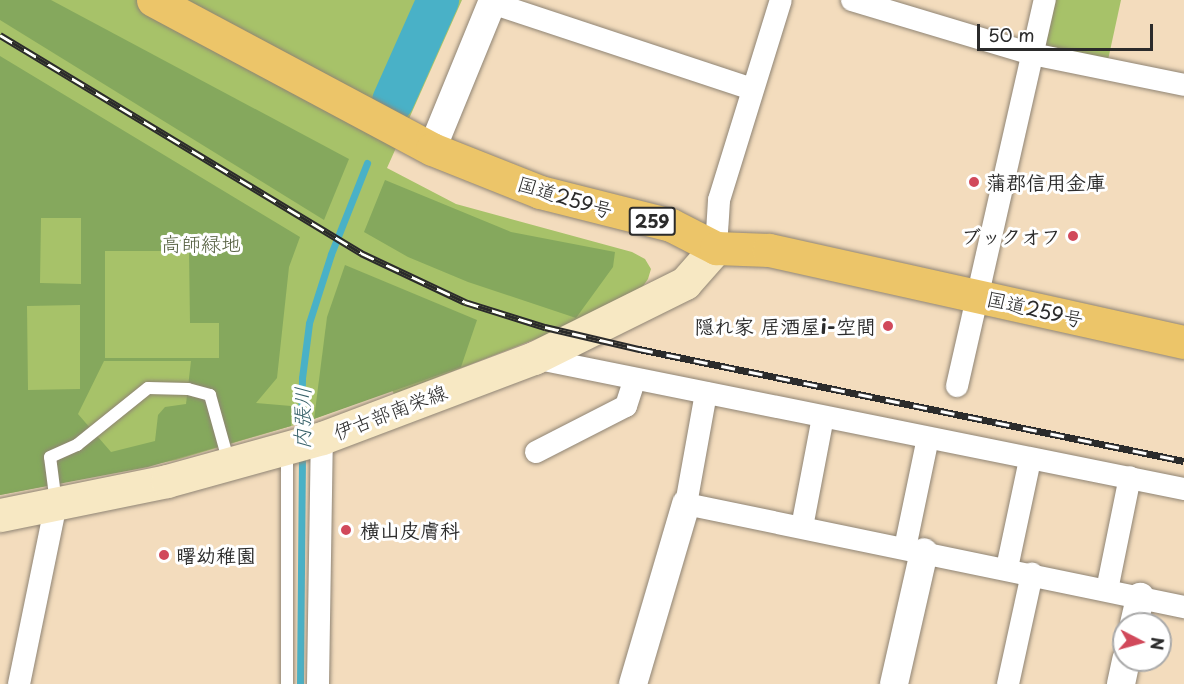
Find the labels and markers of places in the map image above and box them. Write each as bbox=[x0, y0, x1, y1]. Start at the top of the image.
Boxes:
place label: 蒲郡信用金庫 bbox=[986, 170, 1106, 194]
marker: 蒲郡信用金庫 bbox=[967, 175, 981, 189]
place label: ブックオフ bbox=[961, 224, 1061, 248]
marker: ブックオフ bbox=[1066, 229, 1080, 243]
place label: 隠れ家 居酒屋i-空間 bbox=[694, 314, 876, 338]
marker: 隠れ家 居酒屋i-空間 bbox=[881, 319, 895, 333]
place label: 横山皮膚科 bbox=[360, 518, 460, 542]
marker: 横山皮膚科 bbox=[337, 521, 355, 539]
place label: 曙幼稚園 bbox=[176, 543, 256, 567]
marker: 曙幼稚園 bbox=[157, 548, 171, 562]

